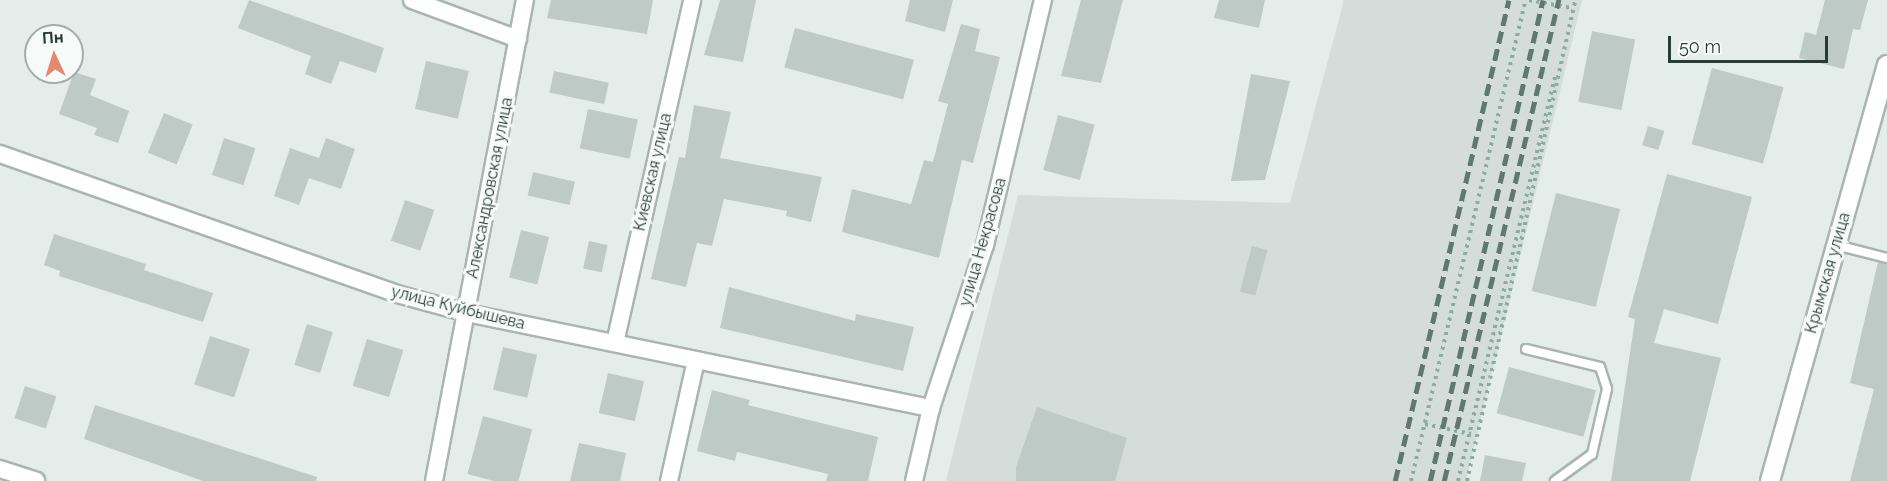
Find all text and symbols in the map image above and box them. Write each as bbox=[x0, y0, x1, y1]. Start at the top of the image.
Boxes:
north arrow bbox=[24, 24, 84, 84]
scale bar bbox=[1671, 24, 1832, 62]
text: Пн bbox=[42, 27, 64, 48]
text: 50 m bbox=[1679, 36, 1721, 57]
street label: Александровская улица bbox=[463, 96, 517, 280]
street label: Киевская улица bbox=[630, 111, 676, 233]
street label: улица Некрасова bbox=[955, 176, 1011, 308]
street label: Крымская улица bbox=[1801, 210, 1855, 336]
street label: улица Куйбышева bbox=[389, 282, 527, 334]

